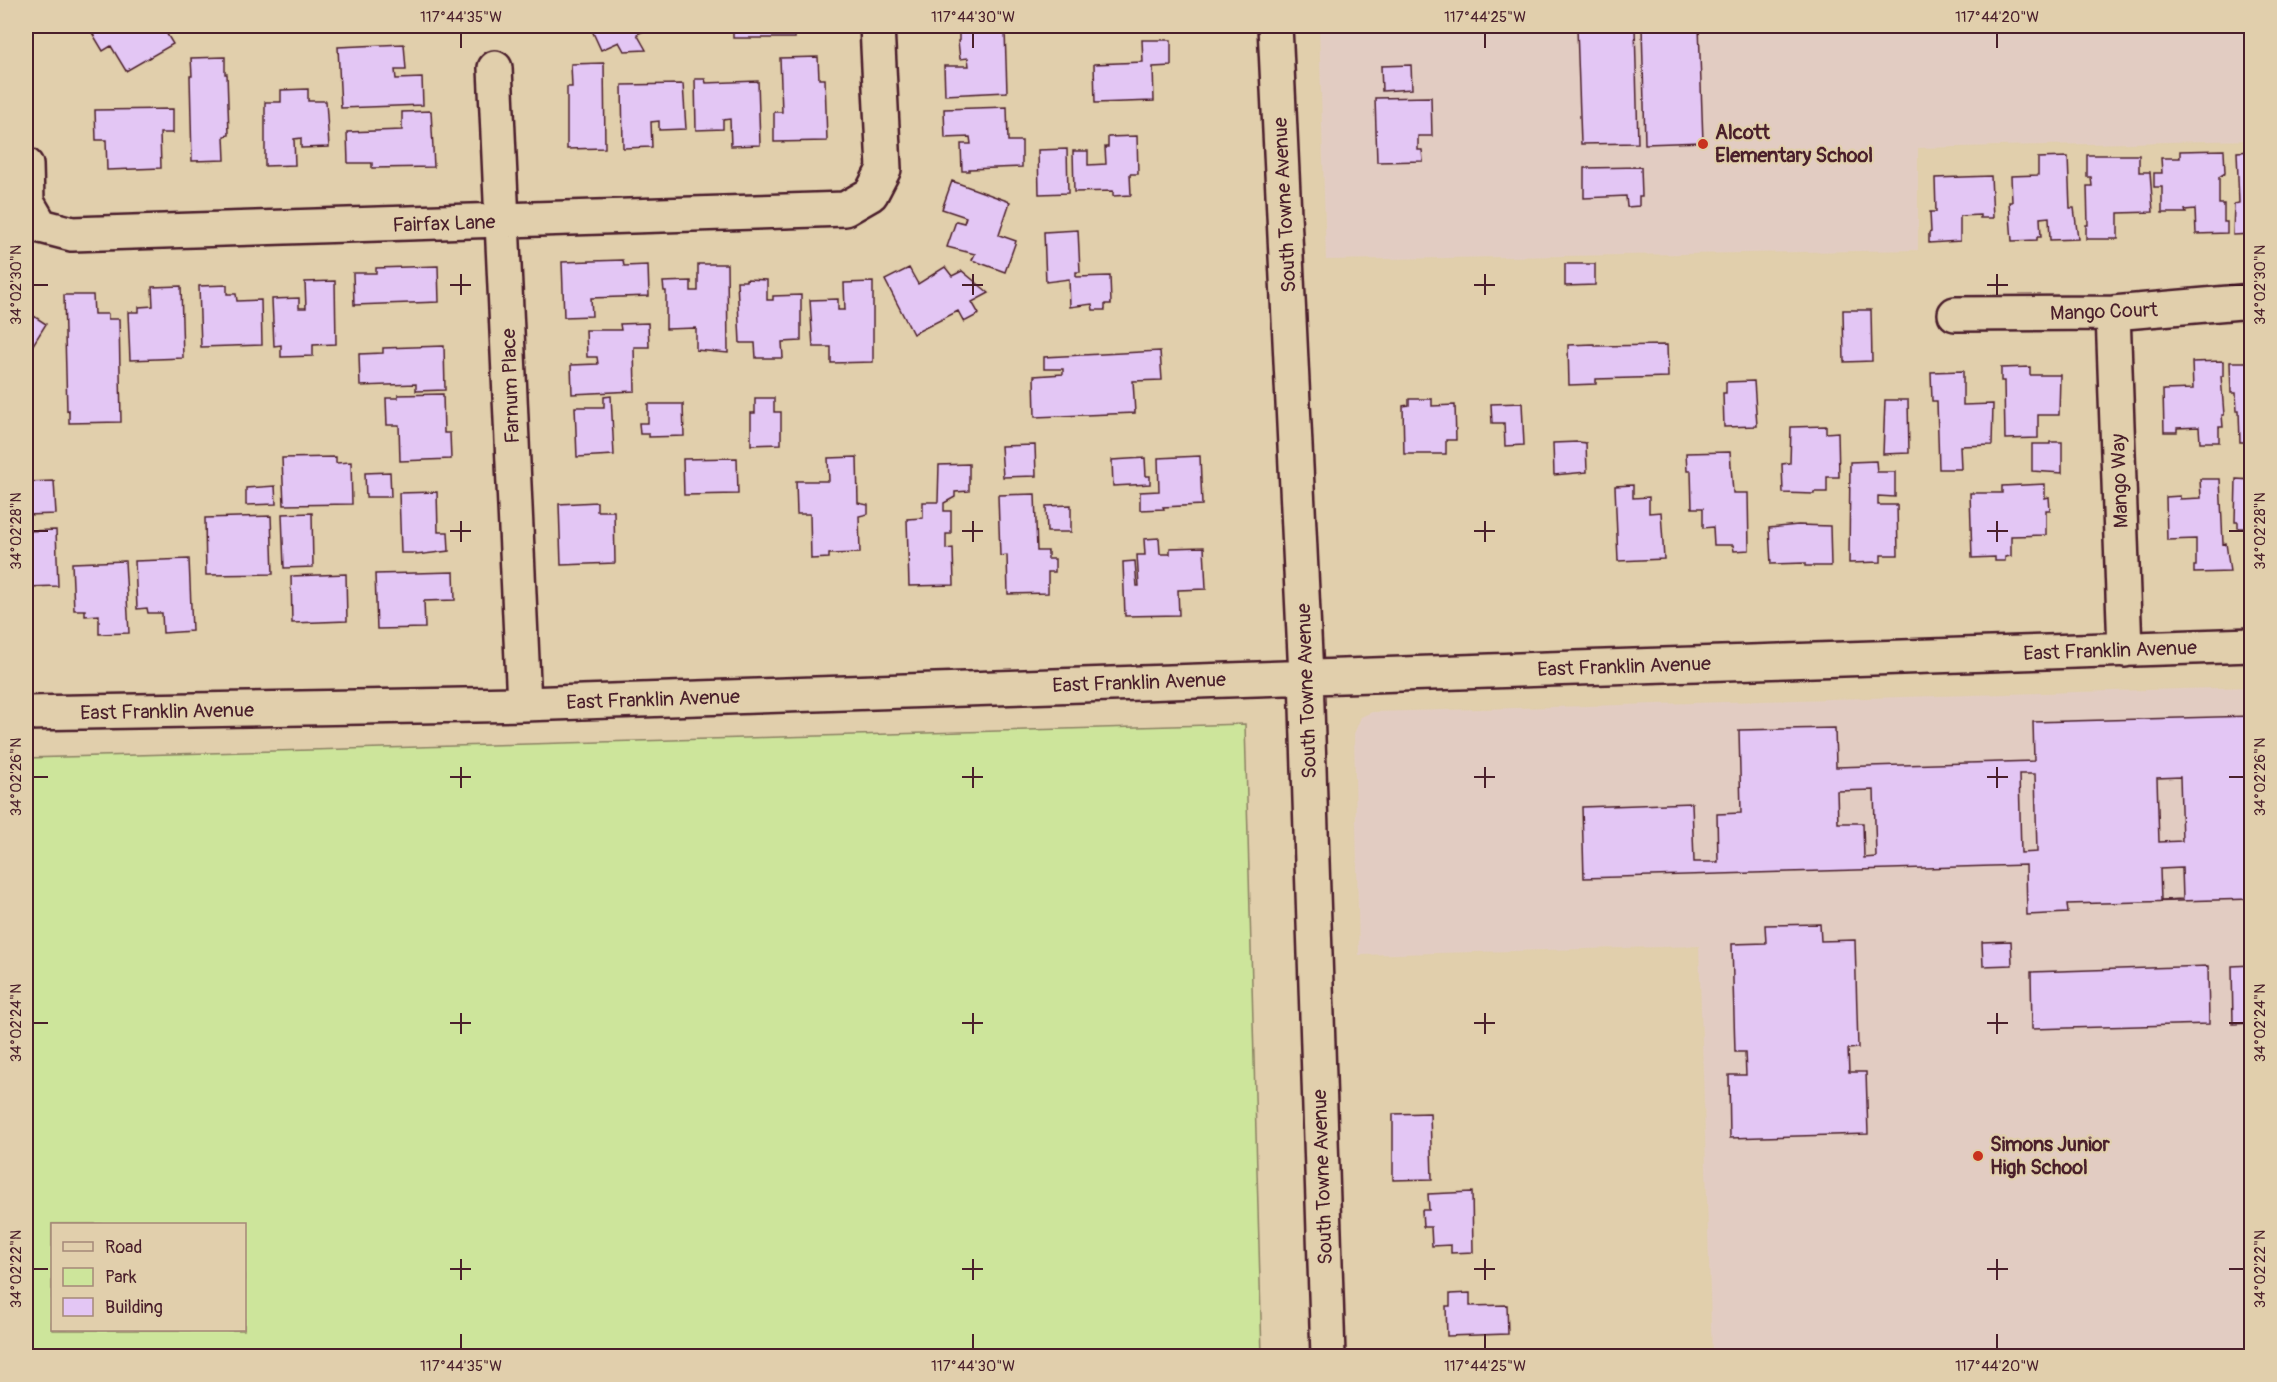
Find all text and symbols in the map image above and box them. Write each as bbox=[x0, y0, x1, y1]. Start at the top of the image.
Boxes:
text: 117°44'35"W bbox=[420, 8, 502, 27]
text: 117°44'30"W bbox=[931, 8, 1015, 27]
text: 117°44'25"W bbox=[1444, 8, 1526, 27]
text: 117°44'20"W bbox=[1955, 8, 2039, 27]
street label: South Towne Avenue bbox=[1267, 117, 1302, 293]
place label: Alcott Elementary School bbox=[1715, 120, 1873, 168]
marker: Alcott Elementary School bbox=[1696, 137, 1710, 151]
street label: Fairfax Lane bbox=[392, 209, 496, 238]
text: 34°02'30"N bbox=[7, 245, 26, 325]
text: 34°02'30"N bbox=[2251, 245, 2270, 325]
street label: Mango Court bbox=[2050, 297, 2159, 326]
street label: Farnum Place bbox=[496, 328, 525, 444]
street label: Mango Way bbox=[2105, 433, 2134, 529]
text: 34°02'28"N bbox=[7, 492, 26, 570]
text: 34°02'28"N bbox=[2251, 492, 2270, 570]
street label: South Towne Avenue bbox=[1291, 603, 1322, 779]
street label: East Franklin Avenue bbox=[2023, 635, 2197, 666]
street label: East Franklin Avenue bbox=[1537, 651, 1711, 682]
street label: East Franklin Avenue bbox=[1052, 667, 1226, 698]
street label: East Franklin Avenue bbox=[566, 684, 740, 715]
street label: East Franklin Avenue bbox=[80, 697, 254, 726]
text: 34°02'26"N bbox=[7, 738, 26, 816]
text: 34°02'26"N bbox=[2251, 738, 2270, 816]
text: 34°02'24"N bbox=[7, 984, 26, 1062]
text: 34°02'24"N bbox=[2251, 984, 2270, 1062]
street label: South Towne Avenue bbox=[1307, 1089, 1338, 1265]
place label: Simons Junior High School bbox=[1990, 1132, 2111, 1180]
marker: Simons Junior High School bbox=[1971, 1149, 1985, 1163]
legend bbox=[51, 1223, 246, 1331]
text: 34°02'22"N bbox=[7, 1230, 26, 1308]
text: 34°02'22"N bbox=[2251, 1230, 2270, 1308]
text: Road bbox=[105, 1236, 142, 1259]
text: Park bbox=[105, 1266, 137, 1289]
text: Building bbox=[105, 1296, 163, 1319]
text: 117°44'35"W bbox=[420, 1357, 502, 1376]
text: 117°44'30"W bbox=[931, 1357, 1015, 1376]
text: 117°44'25"W bbox=[1444, 1357, 1526, 1376]
text: 117°44'20"W bbox=[1955, 1357, 2039, 1376]

